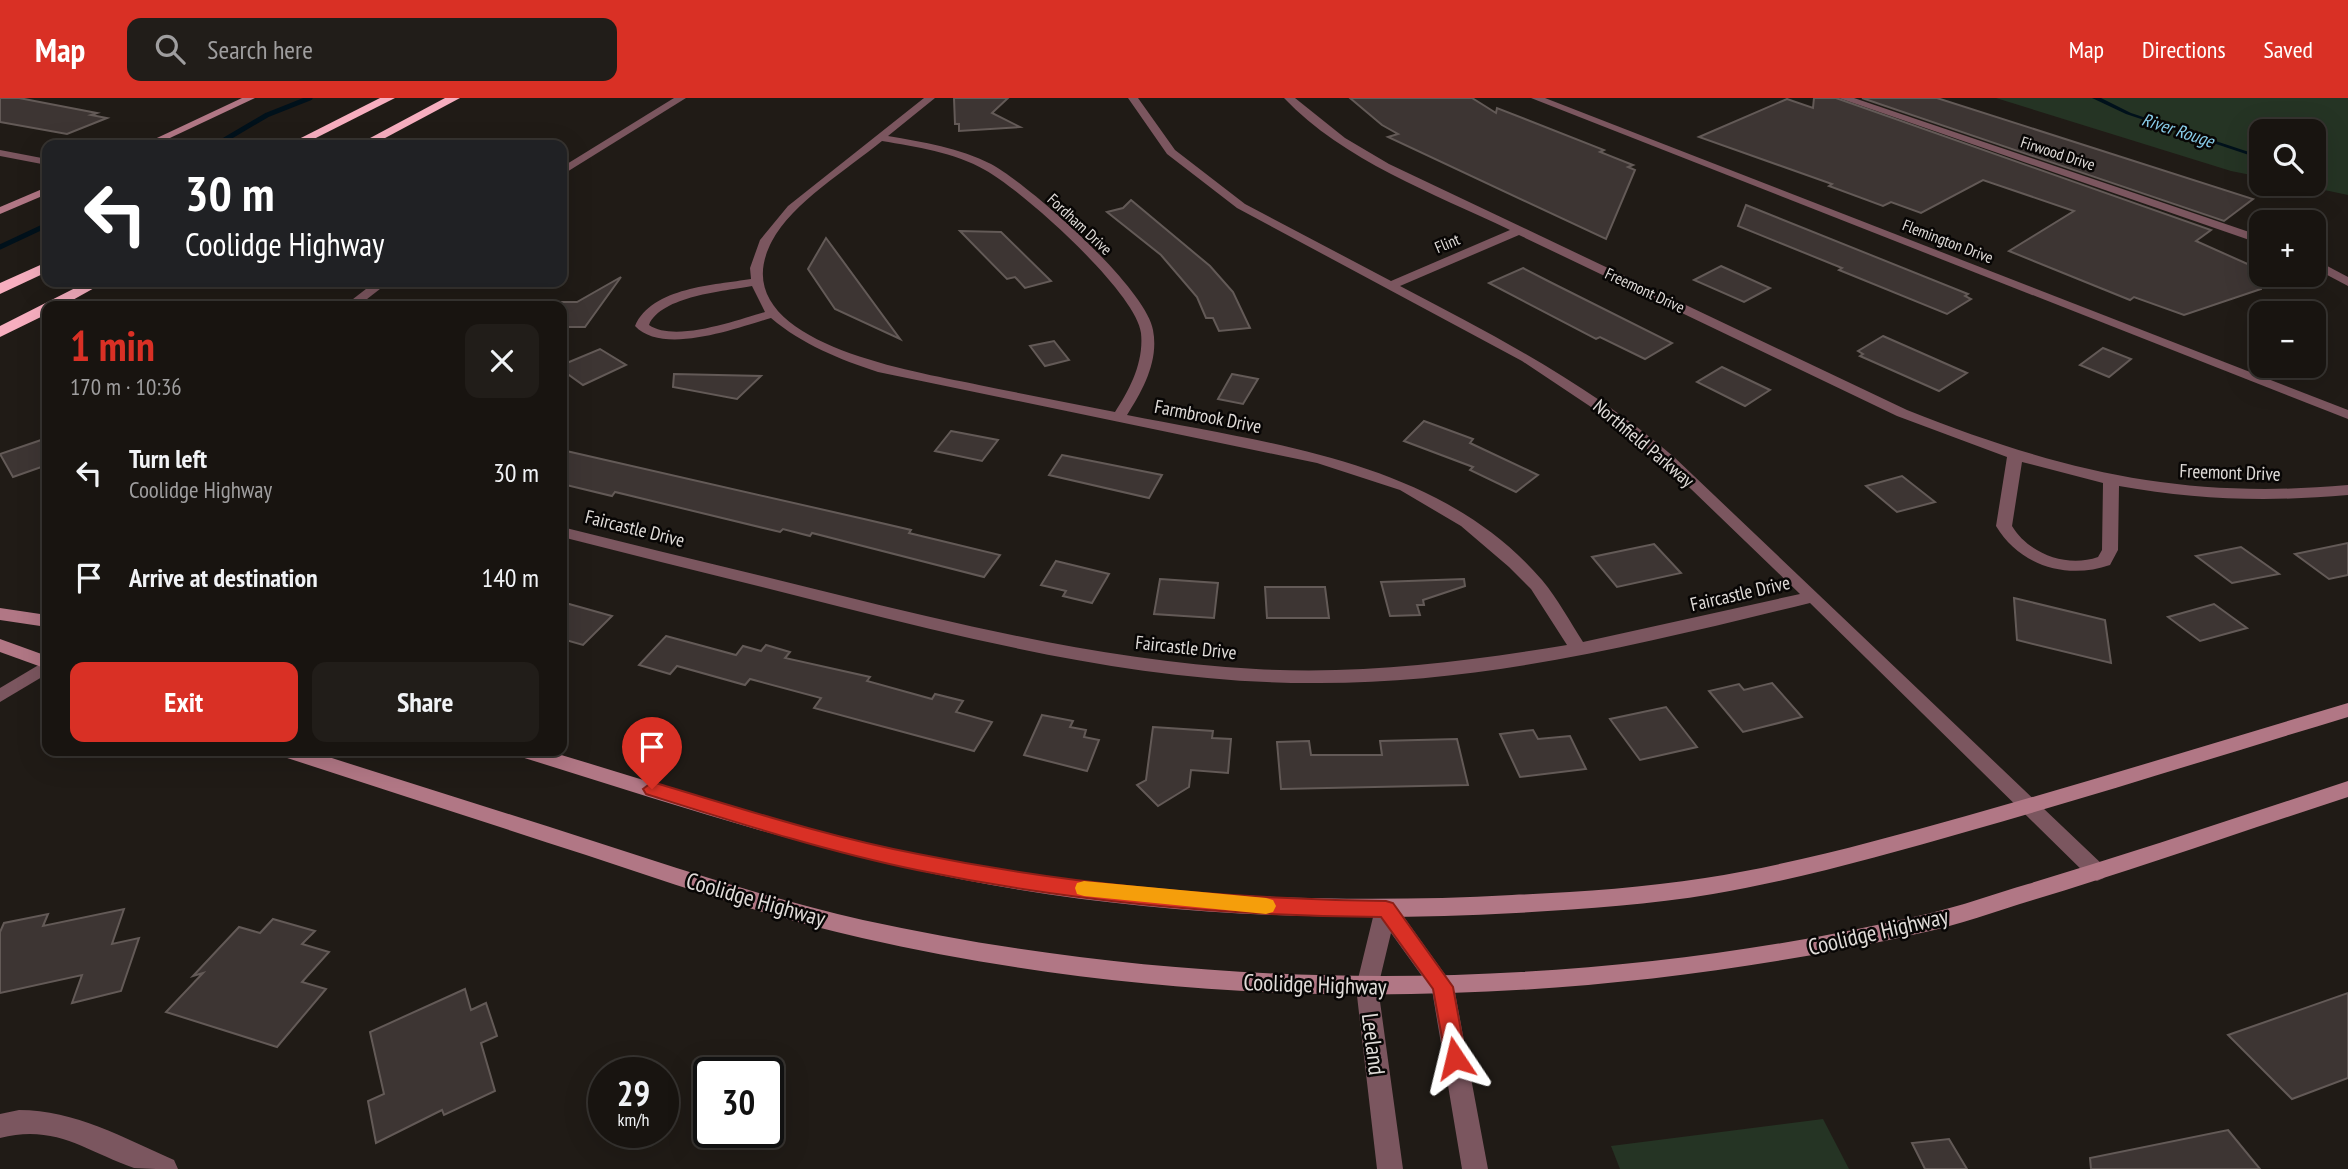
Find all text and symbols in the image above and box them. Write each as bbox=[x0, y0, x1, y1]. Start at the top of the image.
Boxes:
search box bbox=[127, 18, 617, 81]
text: Map bbox=[35, 28, 85, 71]
icon: search bbox=[151, 30, 189, 68]
text: Search here bbox=[207, 33, 313, 66]
text: Map bbox=[2069, 34, 2104, 65]
text: Directions bbox=[2142, 34, 2226, 65]
text: Saved bbox=[2264, 34, 2313, 65]
water label: River Rouge bbox=[2139, 108, 2218, 153]
map controls bbox=[2249, 119, 2326, 378]
button: search bbox=[2249, 119, 2326, 196]
street label: Firwood Drive bbox=[2018, 132, 2098, 174]
text: 30 m bbox=[185, 161, 274, 225]
icon: left bbox=[70, 168, 161, 259]
street label: Fordham Drive bbox=[1044, 189, 1116, 259]
button: + bbox=[2249, 210, 2326, 287]
street label: Flemington Drive bbox=[1900, 215, 1996, 267]
text: Coolidge Highway bbox=[185, 223, 384, 265]
street label: Flint bbox=[1431, 229, 1463, 257]
street label: Freemont Drive bbox=[1602, 263, 1688, 317]
button: − bbox=[2249, 301, 2326, 378]
text: 1 min bbox=[70, 318, 155, 373]
button: close bbox=[465, 324, 539, 398]
text: 170 m · 10:36 bbox=[70, 372, 182, 401]
street label: Farmbrook Drive bbox=[1153, 394, 1264, 438]
street label: Northfield Parkway bbox=[1589, 394, 1700, 493]
text: Turn left bbox=[129, 442, 207, 475]
icon: left bbox=[70, 454, 108, 492]
text: 30 m bbox=[493, 456, 539, 489]
street label: Freemont Drive bbox=[2179, 458, 2281, 486]
text: Coolidge Highway bbox=[129, 475, 272, 504]
street label: Faircastle Drive bbox=[583, 504, 687, 552]
icon: arrive bbox=[70, 559, 108, 597]
text: Arrive at destination bbox=[129, 561, 318, 594]
text: 140 m bbox=[481, 561, 539, 594]
street label: Faircastle Drive bbox=[1688, 570, 1792, 616]
street label: Faircastle Drive bbox=[1134, 630, 1238, 664]
button: Exit bbox=[70, 662, 298, 742]
button: Share bbox=[312, 662, 539, 742]
pin bbox=[622, 717, 682, 789]
icon: arrive bbox=[633, 728, 671, 766]
street label: Coolidge Highway bbox=[683, 865, 829, 933]
street label: Coolidge Highway bbox=[1805, 901, 1951, 961]
street label: Coolidge Highway bbox=[1243, 967, 1387, 1001]
street label: Leeland bbox=[1356, 1011, 1392, 1077]
position arrow bbox=[1418, 1021, 1492, 1095]
speed limit sign: 30 bbox=[693, 1057, 784, 1148]
text: 29 bbox=[617, 1070, 650, 1116]
text: km/h bbox=[618, 1108, 649, 1131]

